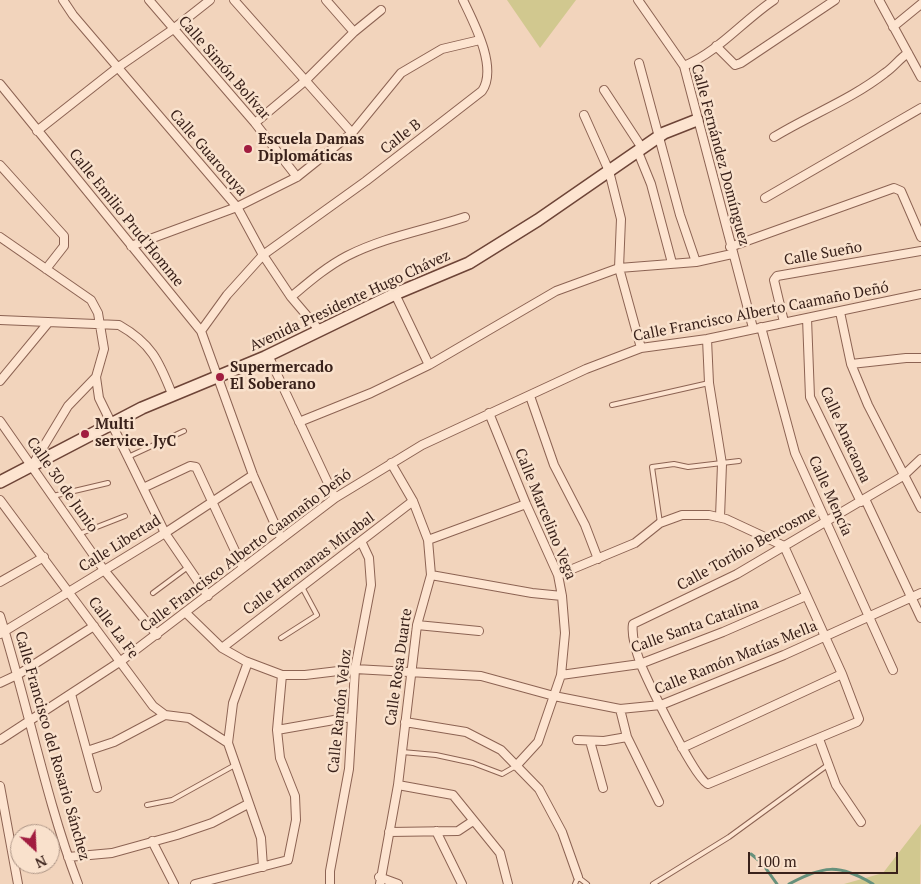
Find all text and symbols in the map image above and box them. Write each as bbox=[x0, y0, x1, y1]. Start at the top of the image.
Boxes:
street label: Calle Simón Bolívar bbox=[174, 13, 274, 123]
street label: Calle Fernández Domínguez bbox=[687, 62, 753, 248]
street label: Calle Guarocuya bbox=[166, 106, 250, 200]
street label: Calle B bbox=[377, 116, 425, 158]
place label: Escuela Damas Diplomáticas bbox=[258, 131, 364, 166]
marker: Escuela Damas Diplomáticas bbox=[242, 143, 254, 155]
street label: Calle Emilio Prud'Homme bbox=[65, 145, 187, 291]
street label: Calle Sueño bbox=[783, 238, 863, 270]
street label: Avenida Presidente Hugo Chávez bbox=[247, 247, 453, 355]
street label: Calle Francisco Alberto Caamaño Deñó bbox=[632, 278, 890, 346]
place label: Supermercado El Soberano bbox=[230, 359, 333, 394]
marker: Supermercado El Soberano bbox=[214, 371, 226, 383]
street label: Calle Anacaona bbox=[816, 384, 874, 486]
place label: Multi service. JyC bbox=[95, 416, 176, 451]
marker: Multi service. JyC bbox=[79, 428, 91, 440]
street label: Calle 30 de Junio bbox=[22, 434, 102, 536]
street label: Calle Marcelino Vega bbox=[510, 446, 580, 582]
street label: Calle Mencía bbox=[804, 453, 856, 539]
street label: Calle Francisco Alberto Caamaño Deñó bbox=[137, 466, 355, 636]
street label: Calle Toribio Bencosme bbox=[674, 503, 820, 595]
street label: Calle Hermanas Mirabal bbox=[240, 509, 378, 619]
street label: Calle Libertad bbox=[76, 512, 164, 576]
street label: Calle La Fe bbox=[84, 594, 142, 662]
street label: Calle Santa Catalina bbox=[629, 595, 761, 657]
street label: Calle Rosa Duarte bbox=[382, 607, 416, 727]
street label: Calle Ramón Matías Mella bbox=[652, 617, 820, 699]
street label: Calle Francisco del Rosario Sánchez bbox=[11, 629, 93, 863]
street label: Calle Ramón Veloz bbox=[325, 648, 355, 774]
north arrow bbox=[10, 824, 60, 874]
scale bar bbox=[751, 842, 901, 874]
text: N bbox=[32, 851, 50, 873]
text: 100 m bbox=[756, 851, 797, 871]

